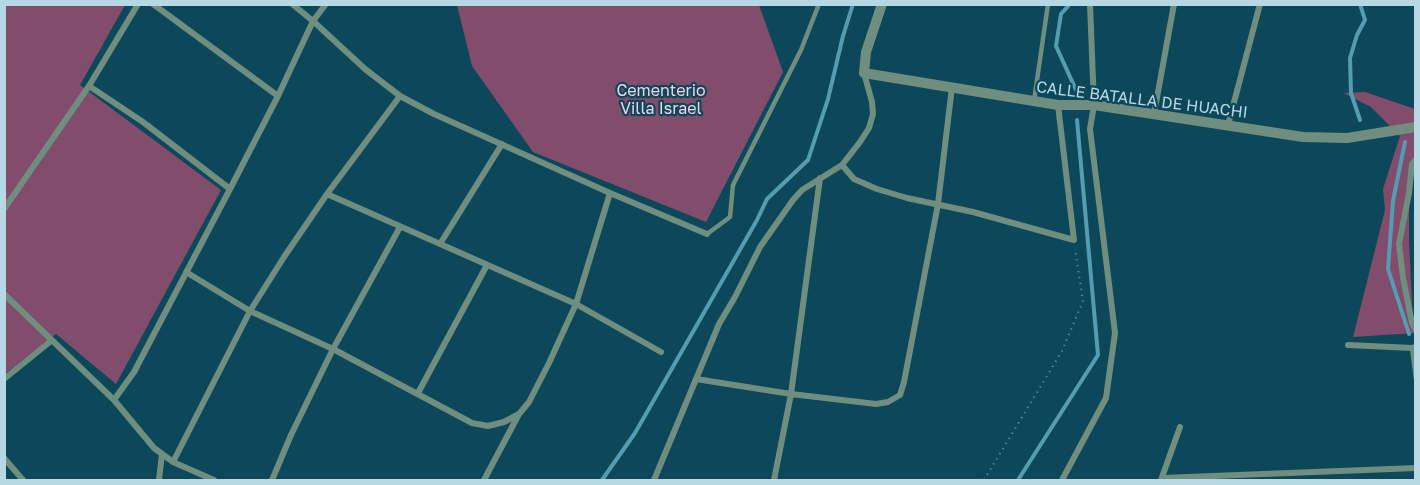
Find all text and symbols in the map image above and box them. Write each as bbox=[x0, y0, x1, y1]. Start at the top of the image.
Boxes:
street label: CALLE BATALLA DE HUACHI bbox=[1035, 78, 1249, 122]
park label: Cementerio Villa Israel bbox=[616, 81, 706, 119]

